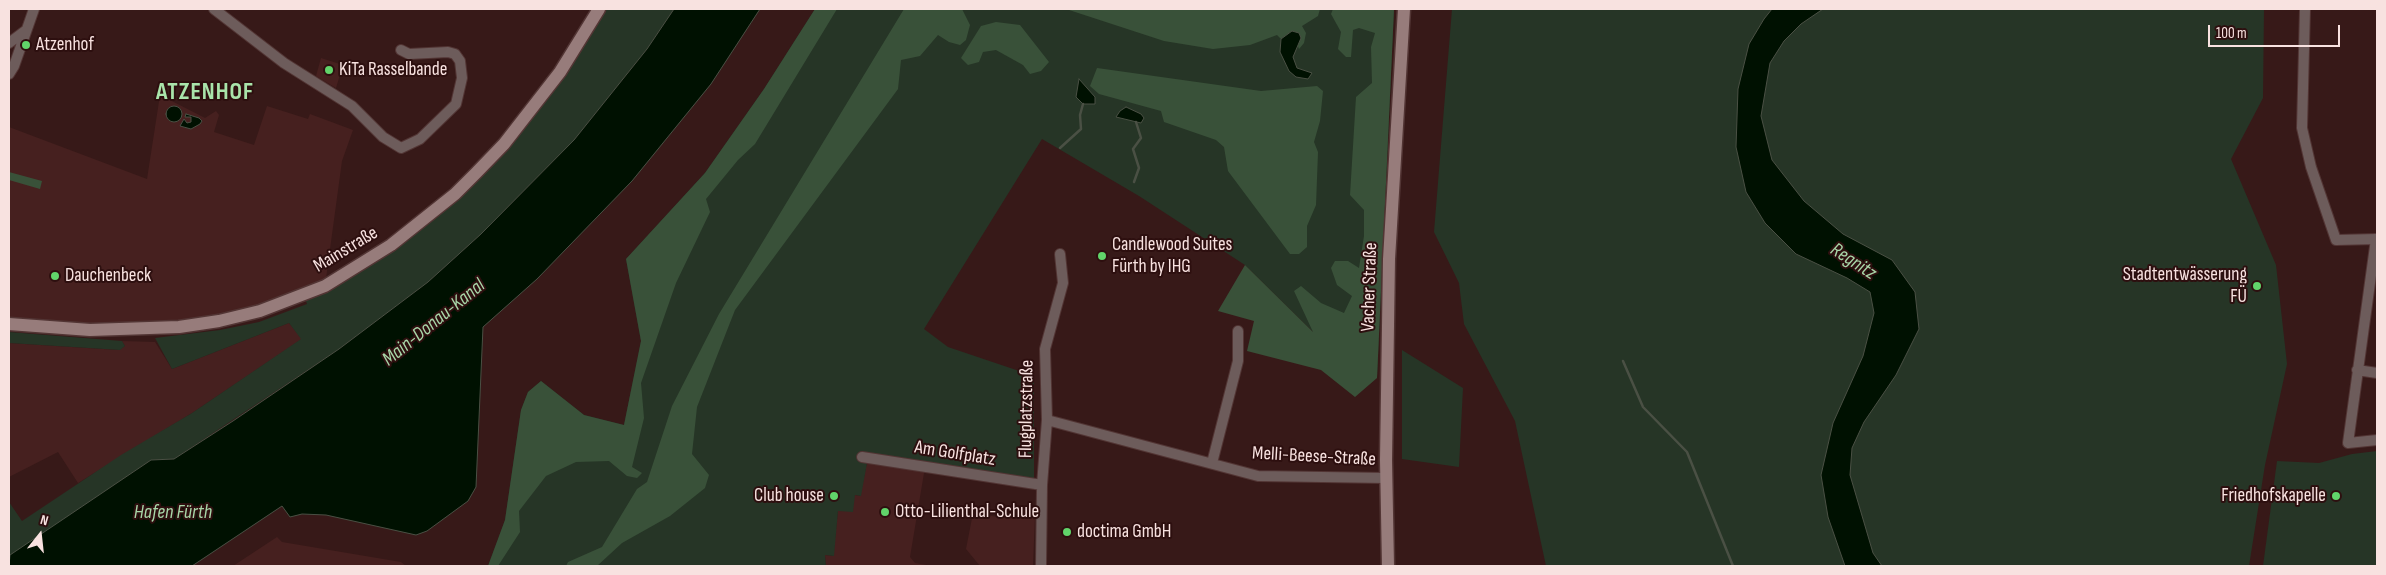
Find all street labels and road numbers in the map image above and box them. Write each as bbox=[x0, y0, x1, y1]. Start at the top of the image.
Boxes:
street label: Mainstraße bbox=[310, 222, 382, 278]
street label: Vacher Straße bbox=[1357, 242, 1383, 332]
street label: Flugplatzstraße bbox=[1015, 360, 1039, 458]
street label: Am Golfplatz bbox=[913, 436, 997, 472]
street label: Melli-Beese-Straße bbox=[1252, 442, 1376, 472]

